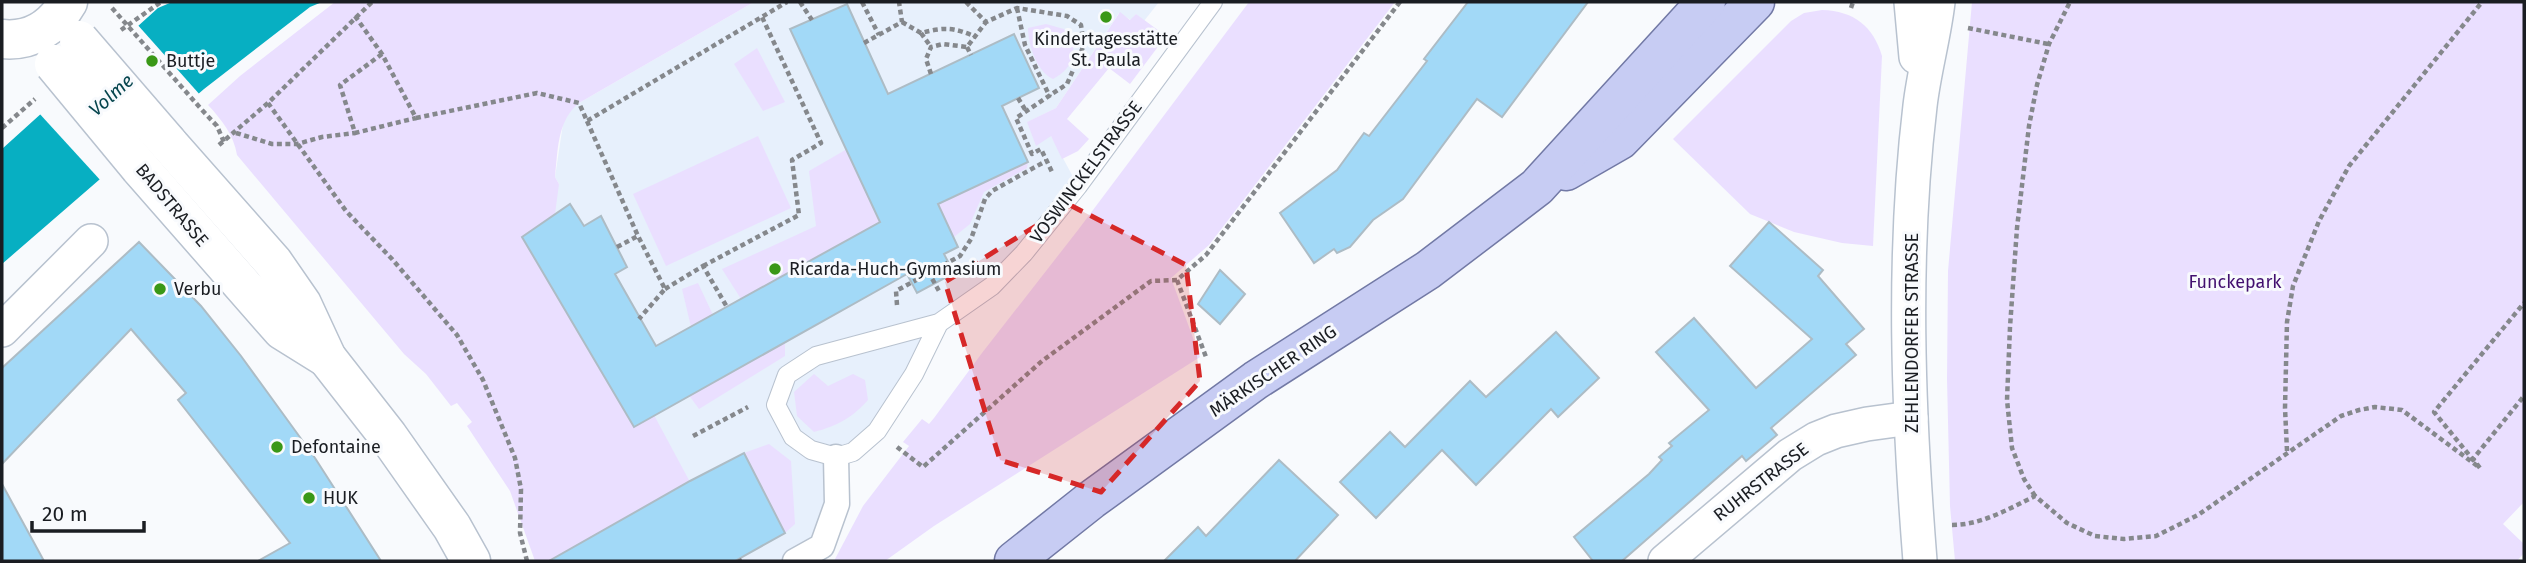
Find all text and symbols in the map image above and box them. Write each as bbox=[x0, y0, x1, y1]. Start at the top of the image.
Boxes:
marker: Kindertagesstätte St. Paula bbox=[1098, 9, 1114, 25]
place label: Kindertagesstätte St. Paula bbox=[1034, 28, 1178, 71]
place label: Buttje bbox=[166, 50, 215, 72]
marker: Buttje bbox=[144, 53, 160, 69]
water label: Volme bbox=[84, 69, 138, 121]
street label: VOSWINCKELSTRASSE bbox=[1025, 97, 1147, 247]
street label: BADSTRASSE bbox=[131, 159, 213, 251]
street label: ZEHLENDORFER STRASSE bbox=[1901, 233, 1923, 433]
place label: Ricarda-Huch-Gymnasium bbox=[789, 258, 1002, 280]
marker: Ricarda-Huch-Gymnasium bbox=[767, 261, 783, 277]
park label: Funckepark bbox=[2188, 271, 2282, 293]
place label: Verbu bbox=[174, 278, 221, 300]
marker: Verbu bbox=[152, 281, 168, 297]
street label: MÄRKISCHER RING bbox=[1205, 320, 1341, 422]
place label: Defontaine bbox=[291, 436, 381, 458]
street label: RUHRSTRASSE bbox=[1709, 438, 1813, 526]
marker: Defontaine bbox=[269, 439, 285, 455]
place label: HUK bbox=[323, 487, 358, 509]
scale bar bbox=[32, 490, 144, 534]
marker: HUK bbox=[301, 490, 317, 506]
text: 20 m bbox=[42, 501, 88, 527]

